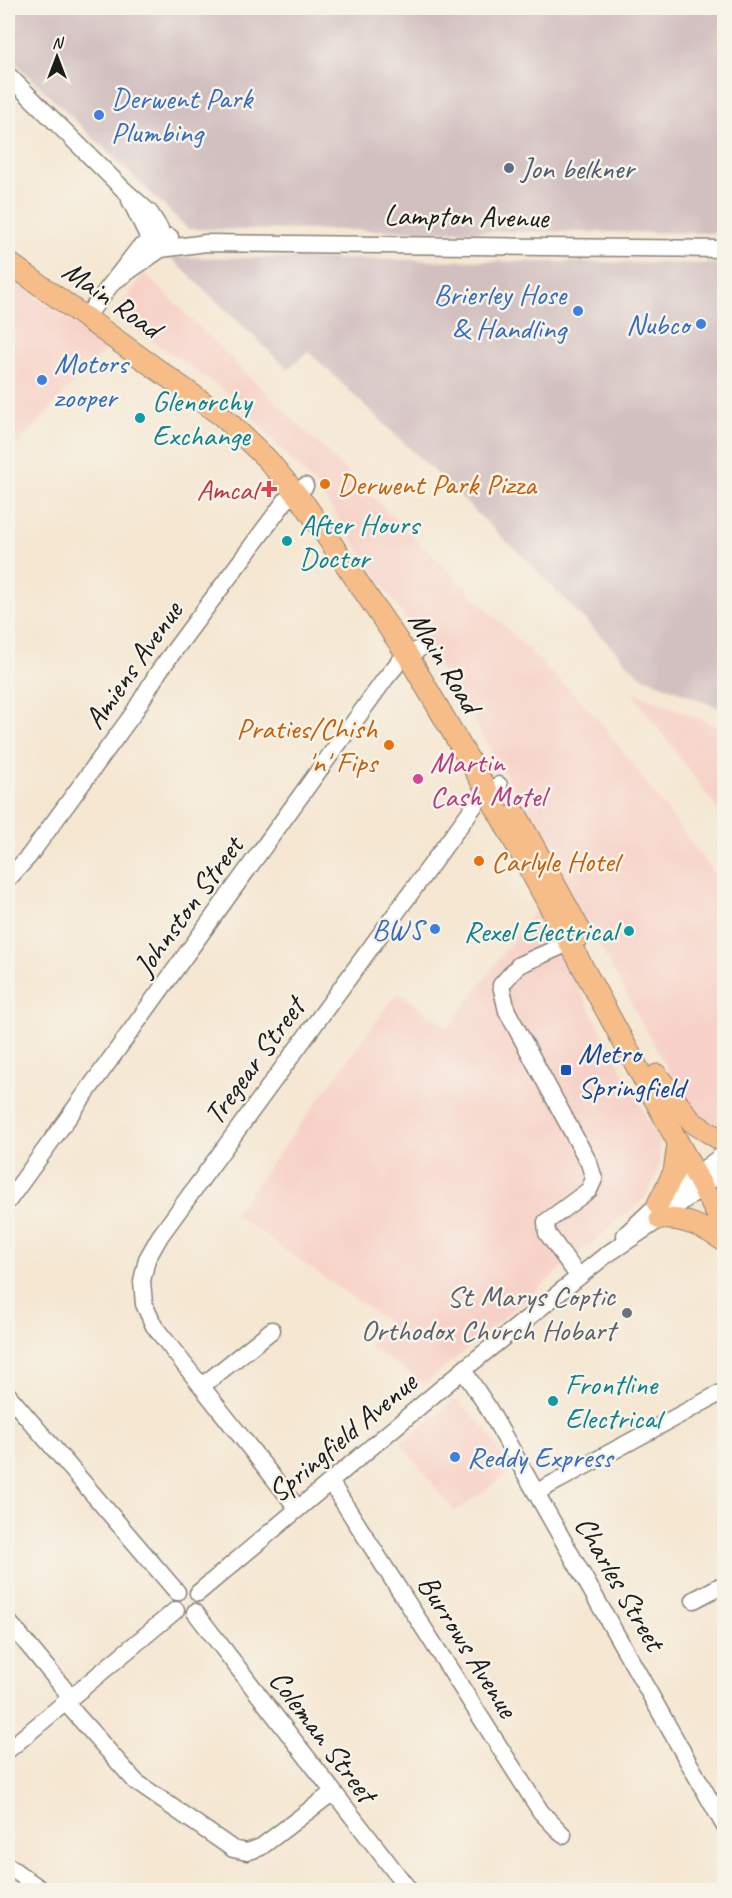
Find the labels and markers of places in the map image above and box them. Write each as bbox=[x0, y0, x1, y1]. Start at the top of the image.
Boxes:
place label: Derwent Park Plumbing bbox=[111, 79, 254, 151]
marker: Derwent Park Plumbing bbox=[92, 108, 106, 122]
place label: Jon belkner bbox=[519, 149, 636, 187]
marker: Jon belkner bbox=[502, 161, 516, 175]
place label: Brierley Hose & Handling bbox=[434, 275, 568, 347]
marker: Brierley Hose & Handling bbox=[571, 304, 585, 318]
place label: Nubco bbox=[626, 305, 692, 343]
marker: Nubco bbox=[694, 317, 708, 331]
place label: Motors zooper bbox=[54, 344, 131, 416]
marker: Motors zooper bbox=[35, 373, 49, 387]
place label: Glenorchy Exchange bbox=[152, 382, 254, 454]
marker: Glenorchy Exchange bbox=[133, 411, 147, 425]
place label: Derwent Park Pizza bbox=[337, 465, 538, 503]
place label: Amcal bbox=[196, 470, 262, 508]
marker: Derwent Park Pizza bbox=[318, 477, 332, 491]
marker: Amcal bbox=[262, 482, 276, 496]
place label: After Hours Doctor bbox=[299, 505, 422, 577]
marker: After Hours Doctor bbox=[280, 534, 294, 548]
place label: Praties/Chish 'n' Fips bbox=[236, 709, 380, 781]
marker: Praties/Chish 'n' Fips bbox=[382, 738, 396, 752]
place label: Martin Cash Motel bbox=[430, 743, 550, 815]
marker: Martin Cash Motel bbox=[411, 772, 425, 786]
place label: Carlyle Hotel bbox=[491, 842, 624, 880]
marker: Carlyle Hotel bbox=[472, 854, 486, 868]
place label: BWS bbox=[372, 910, 427, 948]
place label: Rexel Electrical bbox=[464, 912, 622, 950]
marker: BWS bbox=[428, 922, 442, 936]
marker: Rexel Electrical bbox=[622, 924, 636, 938]
place label: Metro Springfield bbox=[578, 1034, 689, 1106]
marker: Metro Springfield bbox=[559, 1063, 573, 1077]
place label: St Marys Coptic Orthodox Church Hobart bbox=[361, 1277, 619, 1349]
marker: St Marys Coptic Orthodox Church Hobart bbox=[620, 1306, 634, 1320]
place label: Frontline Electrical bbox=[565, 1365, 665, 1437]
marker: Frontline Electrical bbox=[546, 1394, 560, 1408]
place label: Reddy Express bbox=[467, 1438, 615, 1476]
marker: Reddy Express bbox=[448, 1450, 462, 1464]

